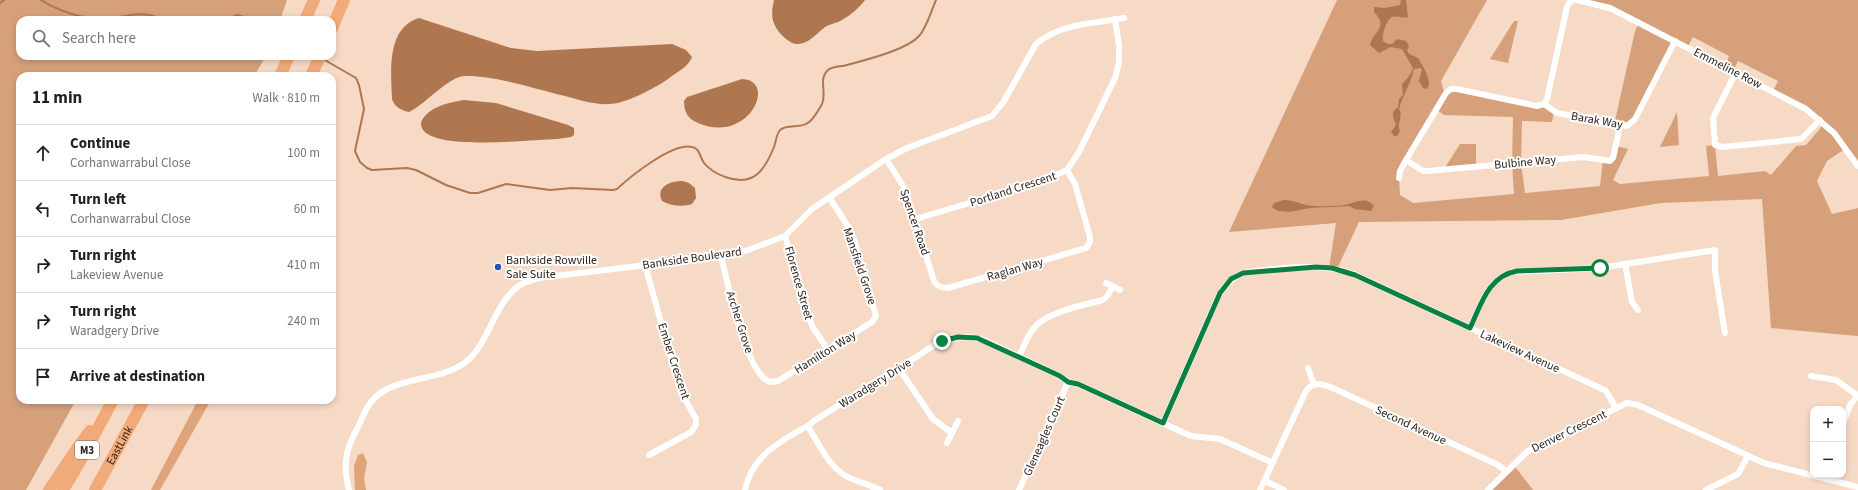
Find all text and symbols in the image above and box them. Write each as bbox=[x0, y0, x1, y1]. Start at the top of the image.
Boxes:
search box bbox=[16, 16, 336, 60]
icon: search bbox=[30, 27, 52, 49]
text: Search here bbox=[62, 28, 136, 49]
street label: Emmeline Row bbox=[1691, 44, 1765, 93]
text: 11 min bbox=[32, 86, 82, 110]
text: Walk · 810 m bbox=[252, 89, 320, 107]
street label: Barak Way bbox=[1570, 108, 1625, 133]
text: Continue bbox=[70, 133, 130, 154]
icon: ahead bbox=[32, 142, 54, 164]
text: 100 m bbox=[287, 144, 320, 162]
street label: Bulbine Way bbox=[1493, 151, 1557, 174]
text: Corhanwarrabul Close bbox=[70, 154, 191, 172]
street label: Portland Crescent bbox=[968, 168, 1058, 211]
street label: Spencer Road bbox=[895, 187, 934, 258]
text: Turn left bbox=[70, 189, 126, 210]
icon: left bbox=[32, 198, 54, 220]
text: 60 m bbox=[294, 200, 320, 218]
text: Corhanwarrabul Close bbox=[70, 210, 191, 228]
street label: Mansfield Grove bbox=[838, 225, 881, 307]
street label: Bankside Boulevard bbox=[641, 243, 743, 274]
street label: Florence Street bbox=[780, 244, 817, 322]
text: Turn right bbox=[70, 245, 136, 266]
place label: Bankside Rowville Sale Suite bbox=[506, 252, 597, 283]
street label: Raglan Way bbox=[985, 253, 1046, 286]
icon: right bbox=[32, 254, 54, 276]
text: 410 m bbox=[287, 256, 320, 274]
route start bbox=[1591, 259, 1609, 277]
marker: Bankside Rowville Sale Suite bbox=[493, 262, 503, 272]
text: Lakeview Avenue bbox=[70, 266, 163, 284]
street label: Archer Grove bbox=[721, 289, 758, 355]
text: Turn right bbox=[70, 301, 136, 322]
icon: right bbox=[32, 310, 54, 332]
text: 240 m bbox=[287, 312, 320, 330]
street label: Ember Crescent bbox=[653, 321, 694, 401]
text: Waradgery Drive bbox=[70, 322, 159, 340]
street label: Hamilton Way bbox=[791, 326, 860, 378]
street label: Lakeview Avenue bbox=[1477, 326, 1562, 377]
route end bbox=[933, 332, 951, 350]
street label: Waradgery Drive bbox=[836, 354, 915, 412]
icon: arrive bbox=[32, 366, 54, 388]
text: Arrive at destination bbox=[70, 366, 205, 387]
street label: Gleneagles Court bbox=[1019, 394, 1070, 479]
street label: Second Avenue bbox=[1372, 402, 1449, 449]
street label: Denver Crescent bbox=[1529, 406, 1610, 457]
map controls bbox=[1810, 406, 1846, 478]
button: + bbox=[1810, 406, 1846, 442]
street label: EastLink bbox=[102, 423, 137, 468]
road number: M3 bbox=[75, 441, 99, 459]
button: − bbox=[1810, 442, 1846, 478]

